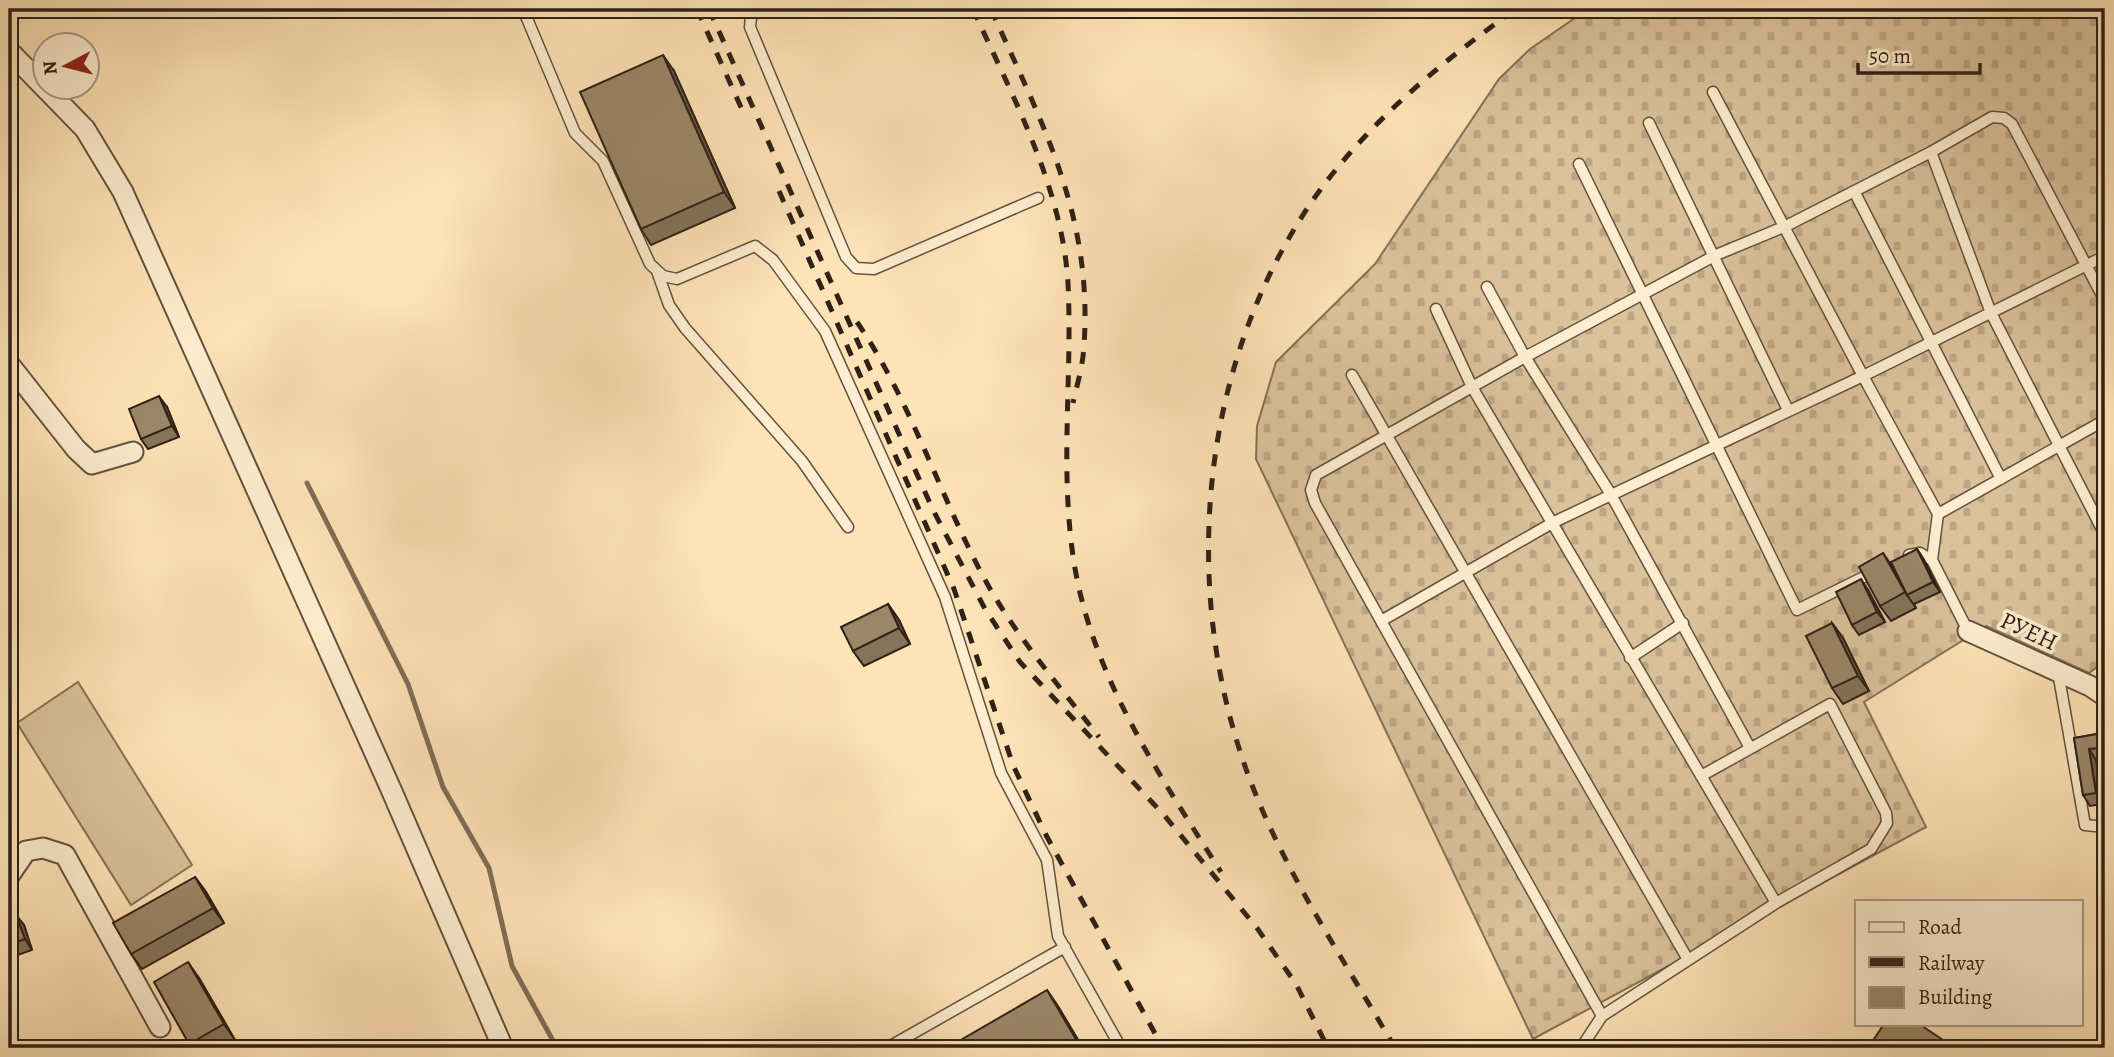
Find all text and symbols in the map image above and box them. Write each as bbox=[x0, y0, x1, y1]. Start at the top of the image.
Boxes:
north arrow bbox=[32, 32, 102, 102]
scale bar bbox=[1858, 32, 1981, 76]
text: 50 m bbox=[1869, 42, 1911, 70]
text: N bbox=[36, 59, 64, 76]
street label: РУЕН bbox=[1995, 604, 2063, 658]
legend bbox=[1855, 900, 2082, 1026]
text: Road bbox=[1918, 913, 1962, 941]
text: Railway bbox=[1918, 949, 1985, 977]
text: Building bbox=[1918, 983, 1993, 1011]

